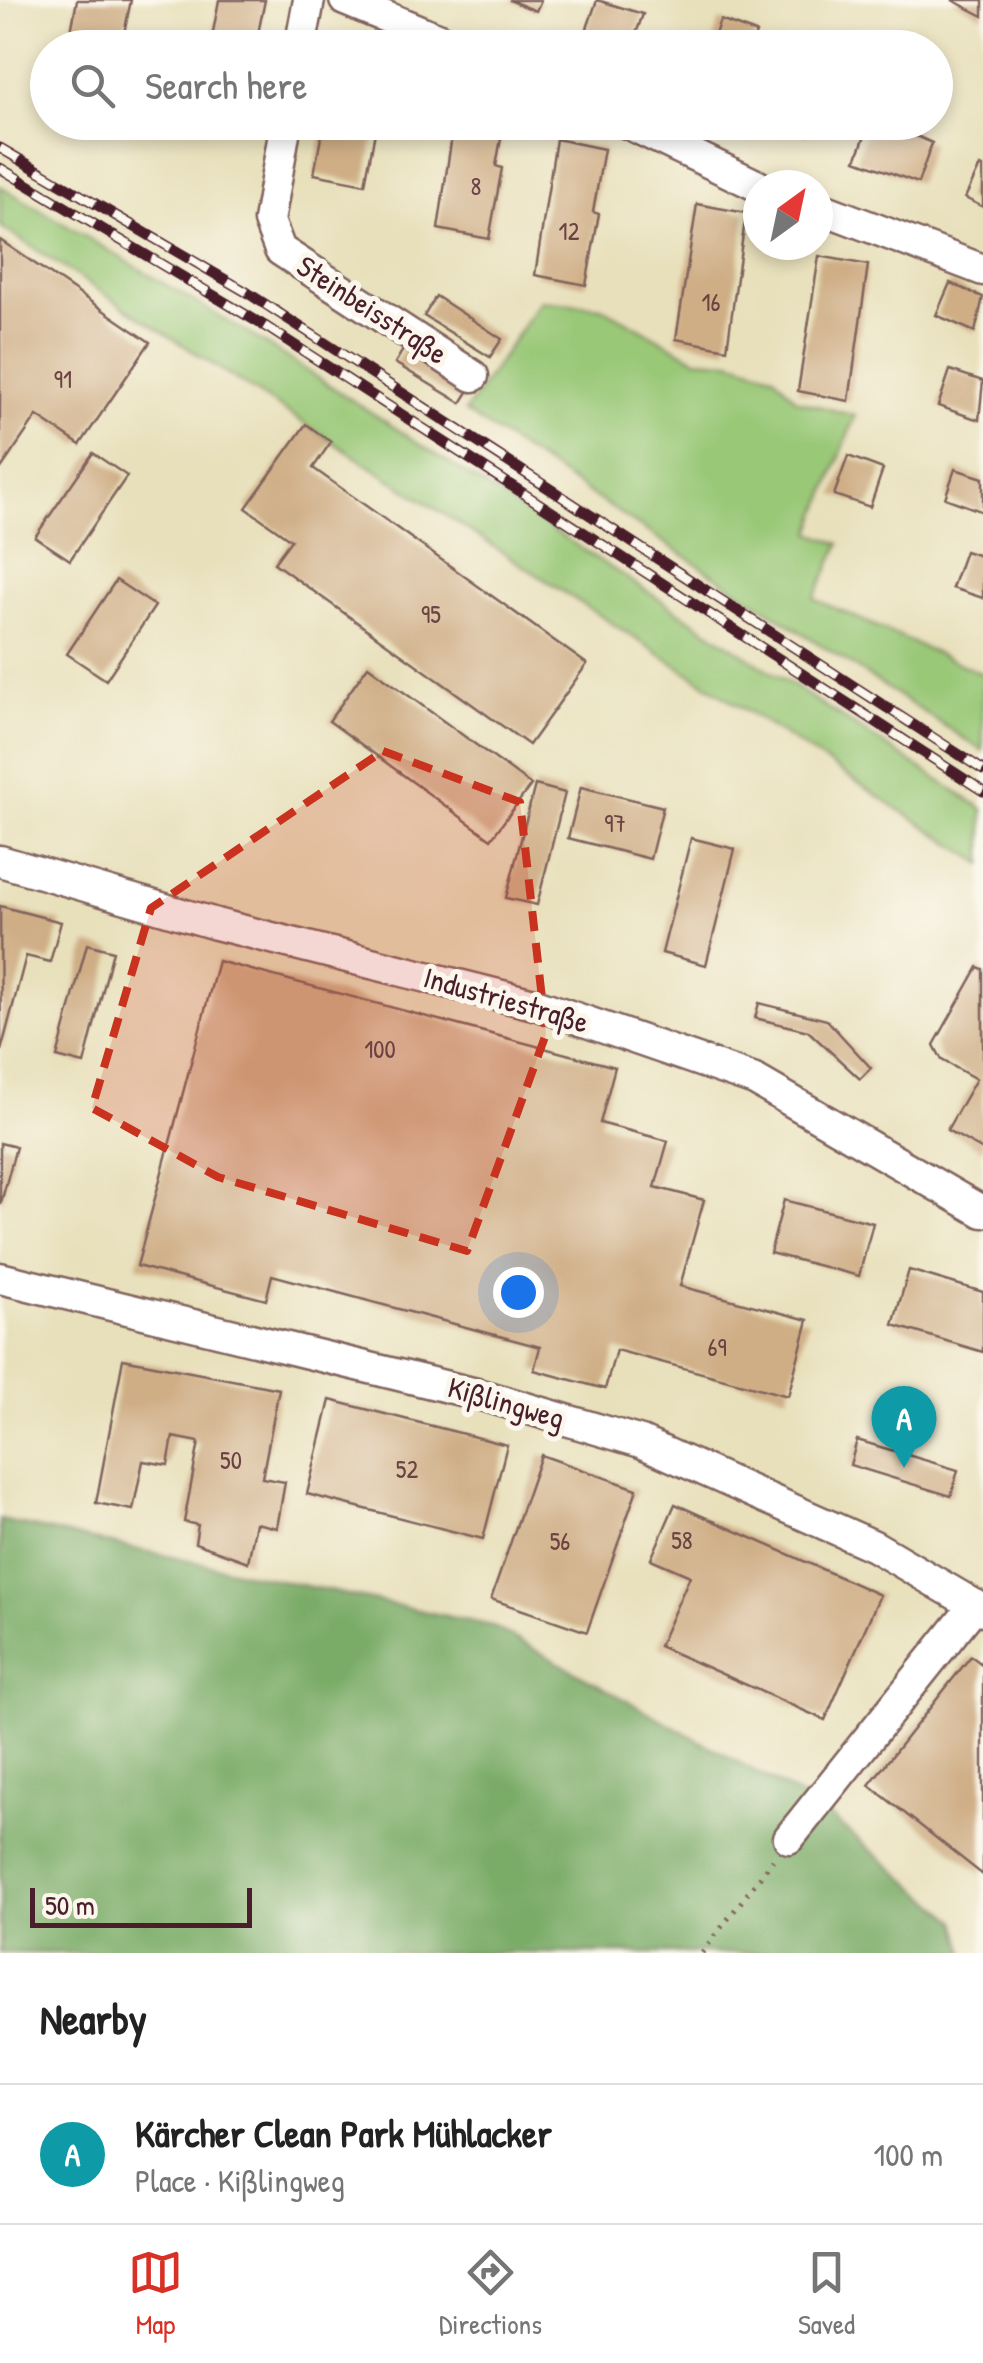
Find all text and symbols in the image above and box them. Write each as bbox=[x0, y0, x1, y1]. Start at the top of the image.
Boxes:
search box bbox=[30, 30, 953, 140]
icon: search bbox=[65, 58, 120, 113]
text: Search here bbox=[145, 59, 307, 111]
house number: 8 bbox=[471, 169, 481, 203]
north arrow bbox=[743, 170, 833, 260]
house number: 12 bbox=[559, 214, 580, 248]
street label: Steinbeisstraße bbox=[290, 246, 456, 373]
house number: 16 bbox=[701, 285, 721, 319]
house number: 91 bbox=[54, 362, 72, 396]
house number: 95 bbox=[421, 597, 441, 631]
house number: 97 bbox=[604, 806, 626, 840]
street label: Industriestraße bbox=[419, 956, 593, 1042]
house number: 100 bbox=[364, 1032, 396, 1066]
your location bbox=[493, 1267, 544, 1318]
house number: 69 bbox=[707, 1330, 727, 1364]
street label: Kißlingweg bbox=[444, 1366, 569, 1438]
pin: A bbox=[872, 1386, 936, 1468]
house number: 50 bbox=[220, 1443, 242, 1477]
house number: 52 bbox=[396, 1452, 418, 1486]
house number: 58 bbox=[671, 1523, 693, 1557]
house number: 56 bbox=[550, 1524, 570, 1558]
scale bar bbox=[30, 1883, 252, 1928]
text: 50 m bbox=[45, 1886, 95, 1924]
text: Nearby bbox=[40, 1990, 147, 2047]
text: Kärcher Clean Park Mühlacker bbox=[135, 2107, 552, 2159]
text: A bbox=[65, 2133, 80, 2176]
text: 100 m bbox=[874, 2133, 943, 2176]
text: Place · Kißlingweg bbox=[135, 2159, 345, 2202]
tab: Map bbox=[128, 2245, 183, 2343]
tab: Directions bbox=[439, 2245, 542, 2343]
tab: Saved bbox=[798, 2245, 855, 2343]

